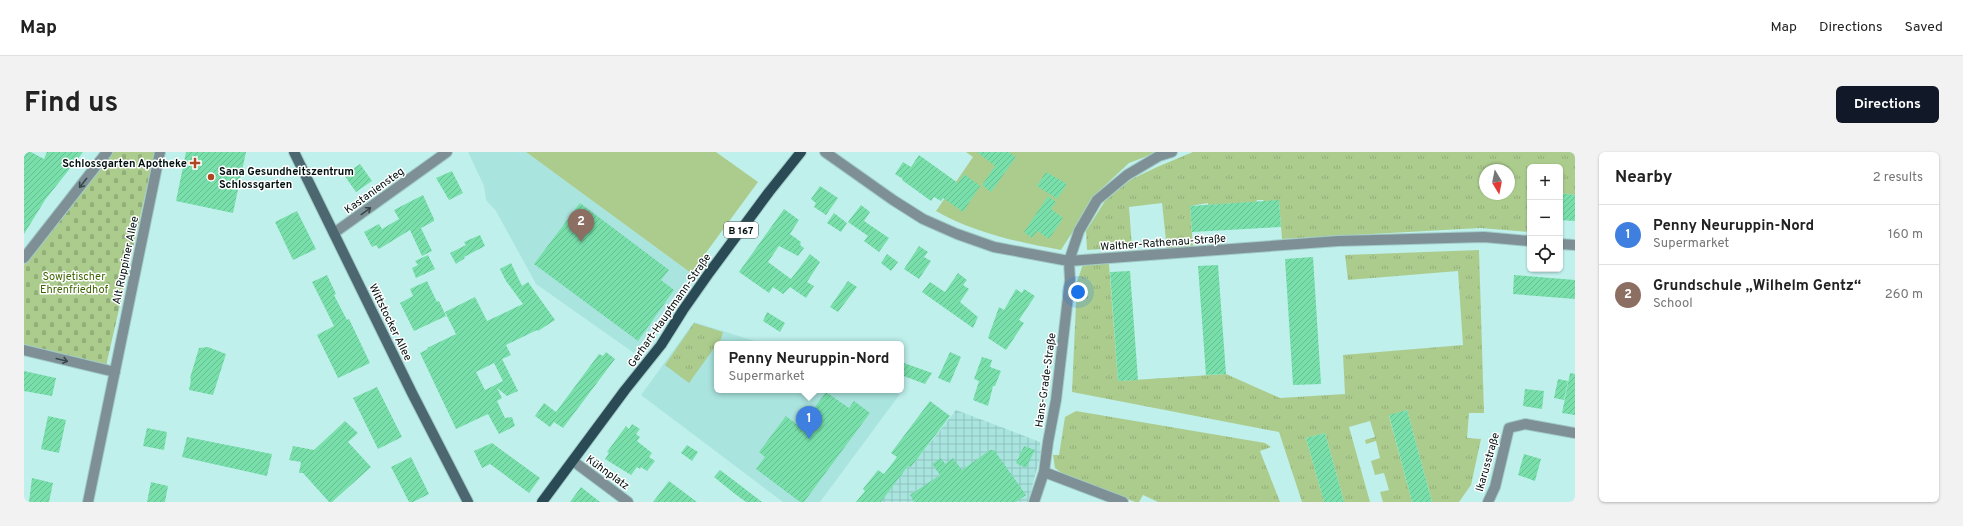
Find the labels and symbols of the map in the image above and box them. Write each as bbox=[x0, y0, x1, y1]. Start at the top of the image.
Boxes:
place label: Schlossgarten Apotheke bbox=[62, 157, 187, 171]
marker: Schlossgarten Apotheke bbox=[190, 158, 200, 168]
street label: Kastaniensteg bbox=[342, 164, 407, 217]
north arrow bbox=[1479, 164, 1515, 200]
place label: Sana Gesundheitszentrum Schlossgarten bbox=[219, 165, 354, 192]
marker: Sana Gesundheitszentrum Schlossgarten bbox=[206, 172, 216, 182]
one-way arrow bbox=[78, 177, 87, 188]
one-way arrow bbox=[360, 207, 371, 215]
pin: 2 bbox=[568, 209, 594, 242]
street label: Alt Ruppiner Allee bbox=[110, 215, 142, 306]
road number: B 167 bbox=[724, 222, 758, 238]
street label: Walther-Rathenau-Straße bbox=[1100, 232, 1226, 254]
street label: Gerhart-Hauptmann-Straße bbox=[625, 251, 715, 370]
park label: Sowjetischer Ehrenfriedhof bbox=[40, 270, 108, 297]
street label: Wittstocker Allee bbox=[365, 282, 415, 363]
your location bbox=[1068, 282, 1088, 302]
street label: Hans-Grade-Straße bbox=[1032, 332, 1060, 428]
one-way arrow bbox=[55, 356, 68, 364]
pin: 1 bbox=[796, 406, 822, 439]
street label: Ikarusstraße bbox=[1473, 431, 1503, 493]
street label: Kühnplatz bbox=[583, 452, 632, 493]

